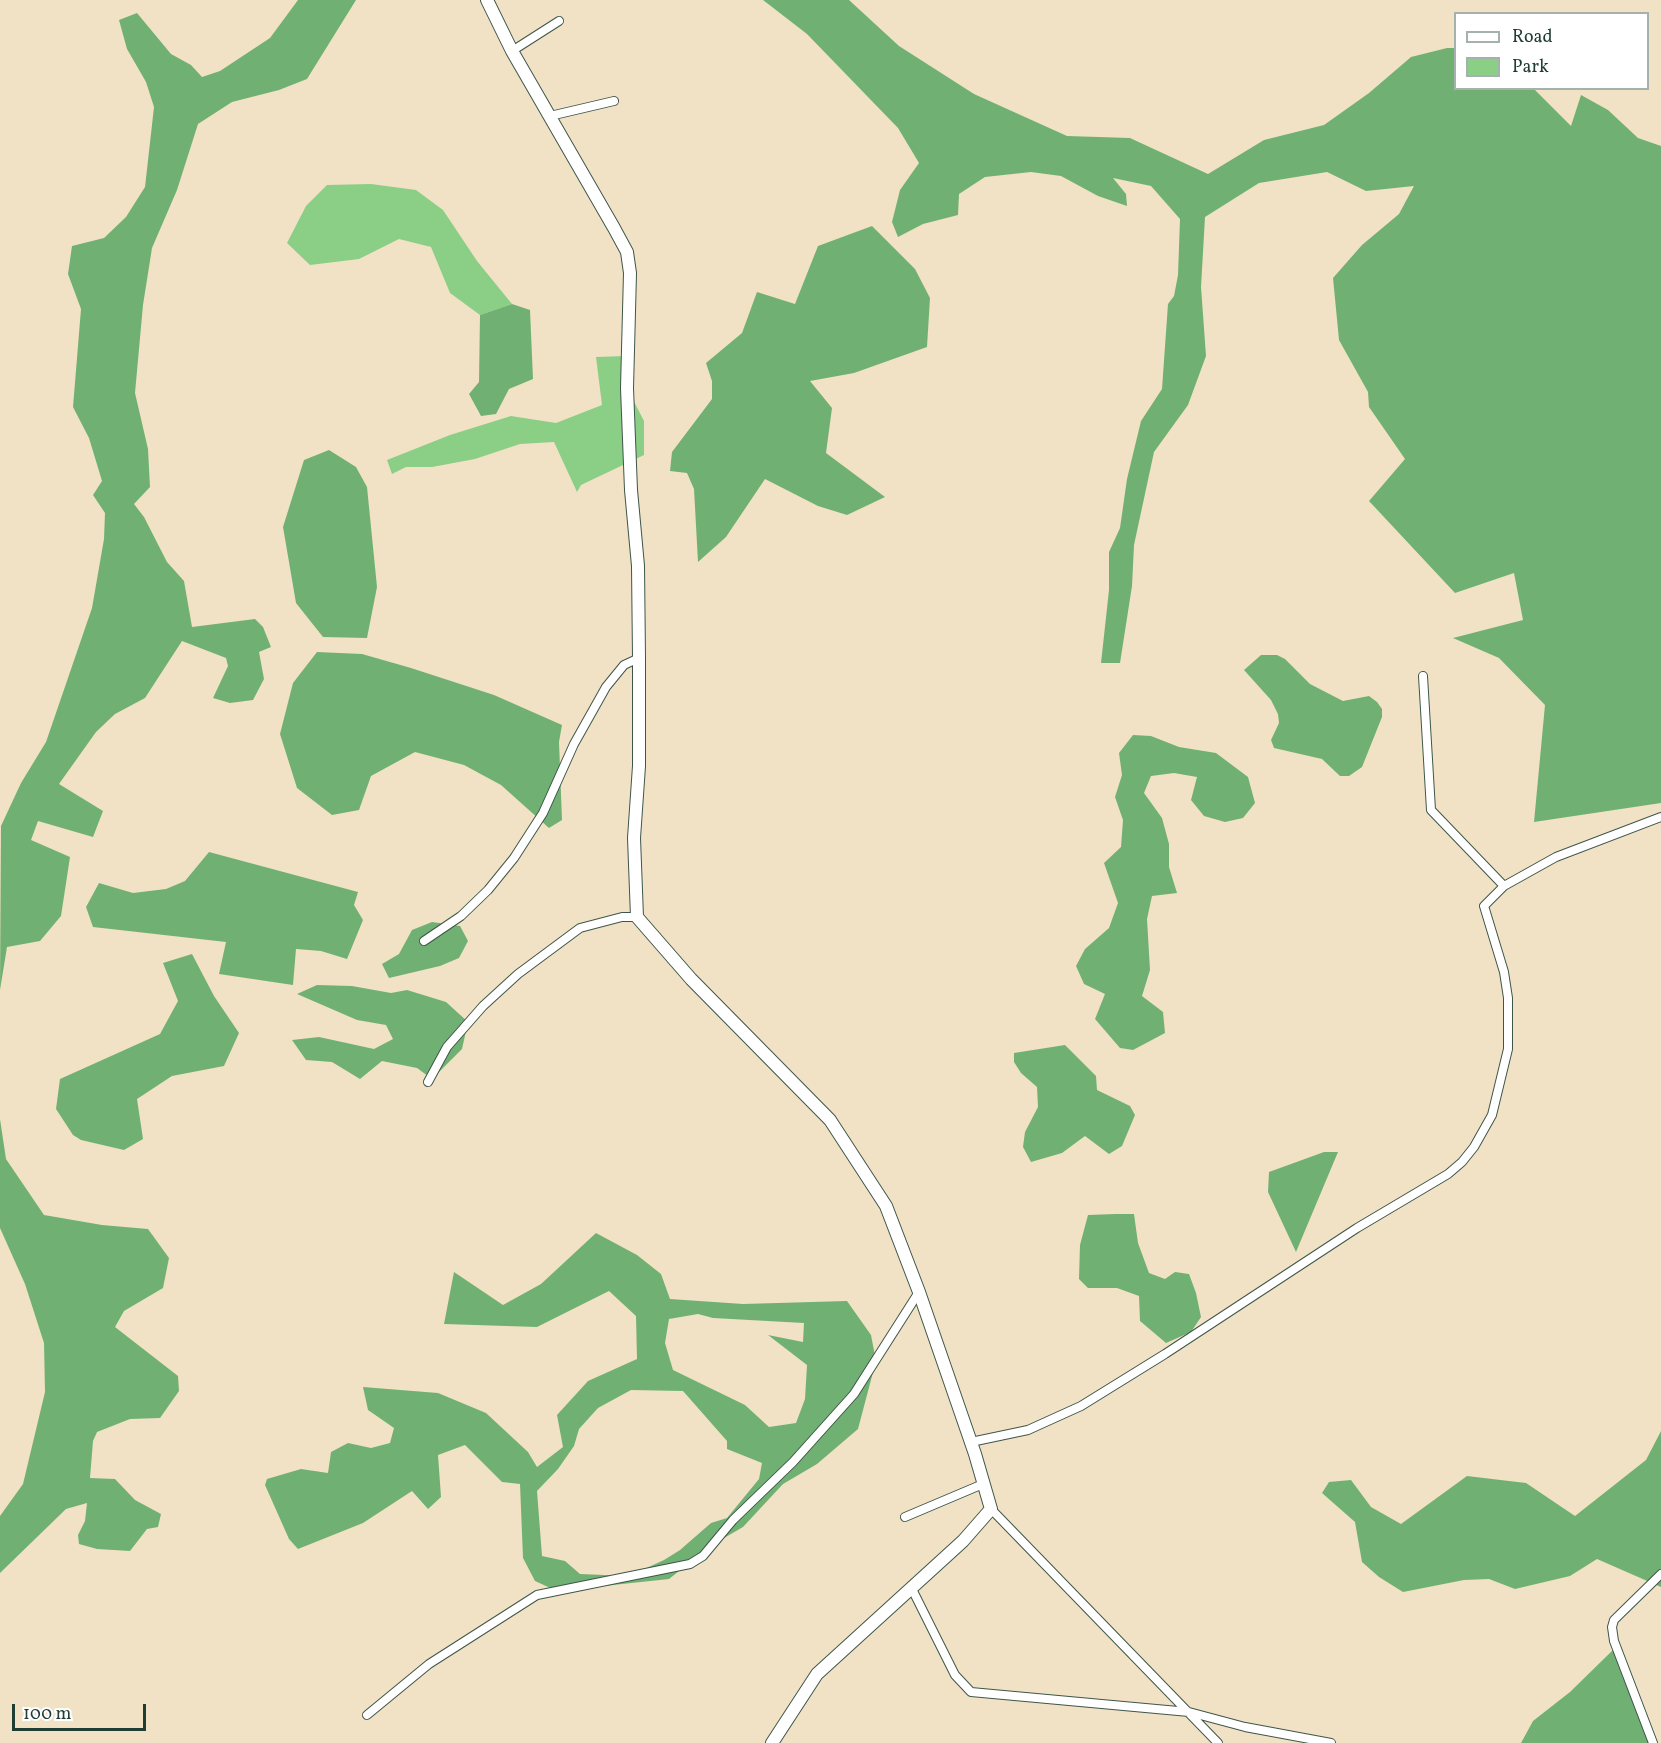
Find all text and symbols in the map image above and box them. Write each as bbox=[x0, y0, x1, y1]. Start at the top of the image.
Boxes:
legend bbox=[1454, 12, 1649, 90]
text: Road bbox=[1512, 25, 1553, 50]
text: Park bbox=[1512, 55, 1549, 80]
scale bar bbox=[15, 1692, 148, 1730]
text: 100 m bbox=[23, 1702, 72, 1727]

